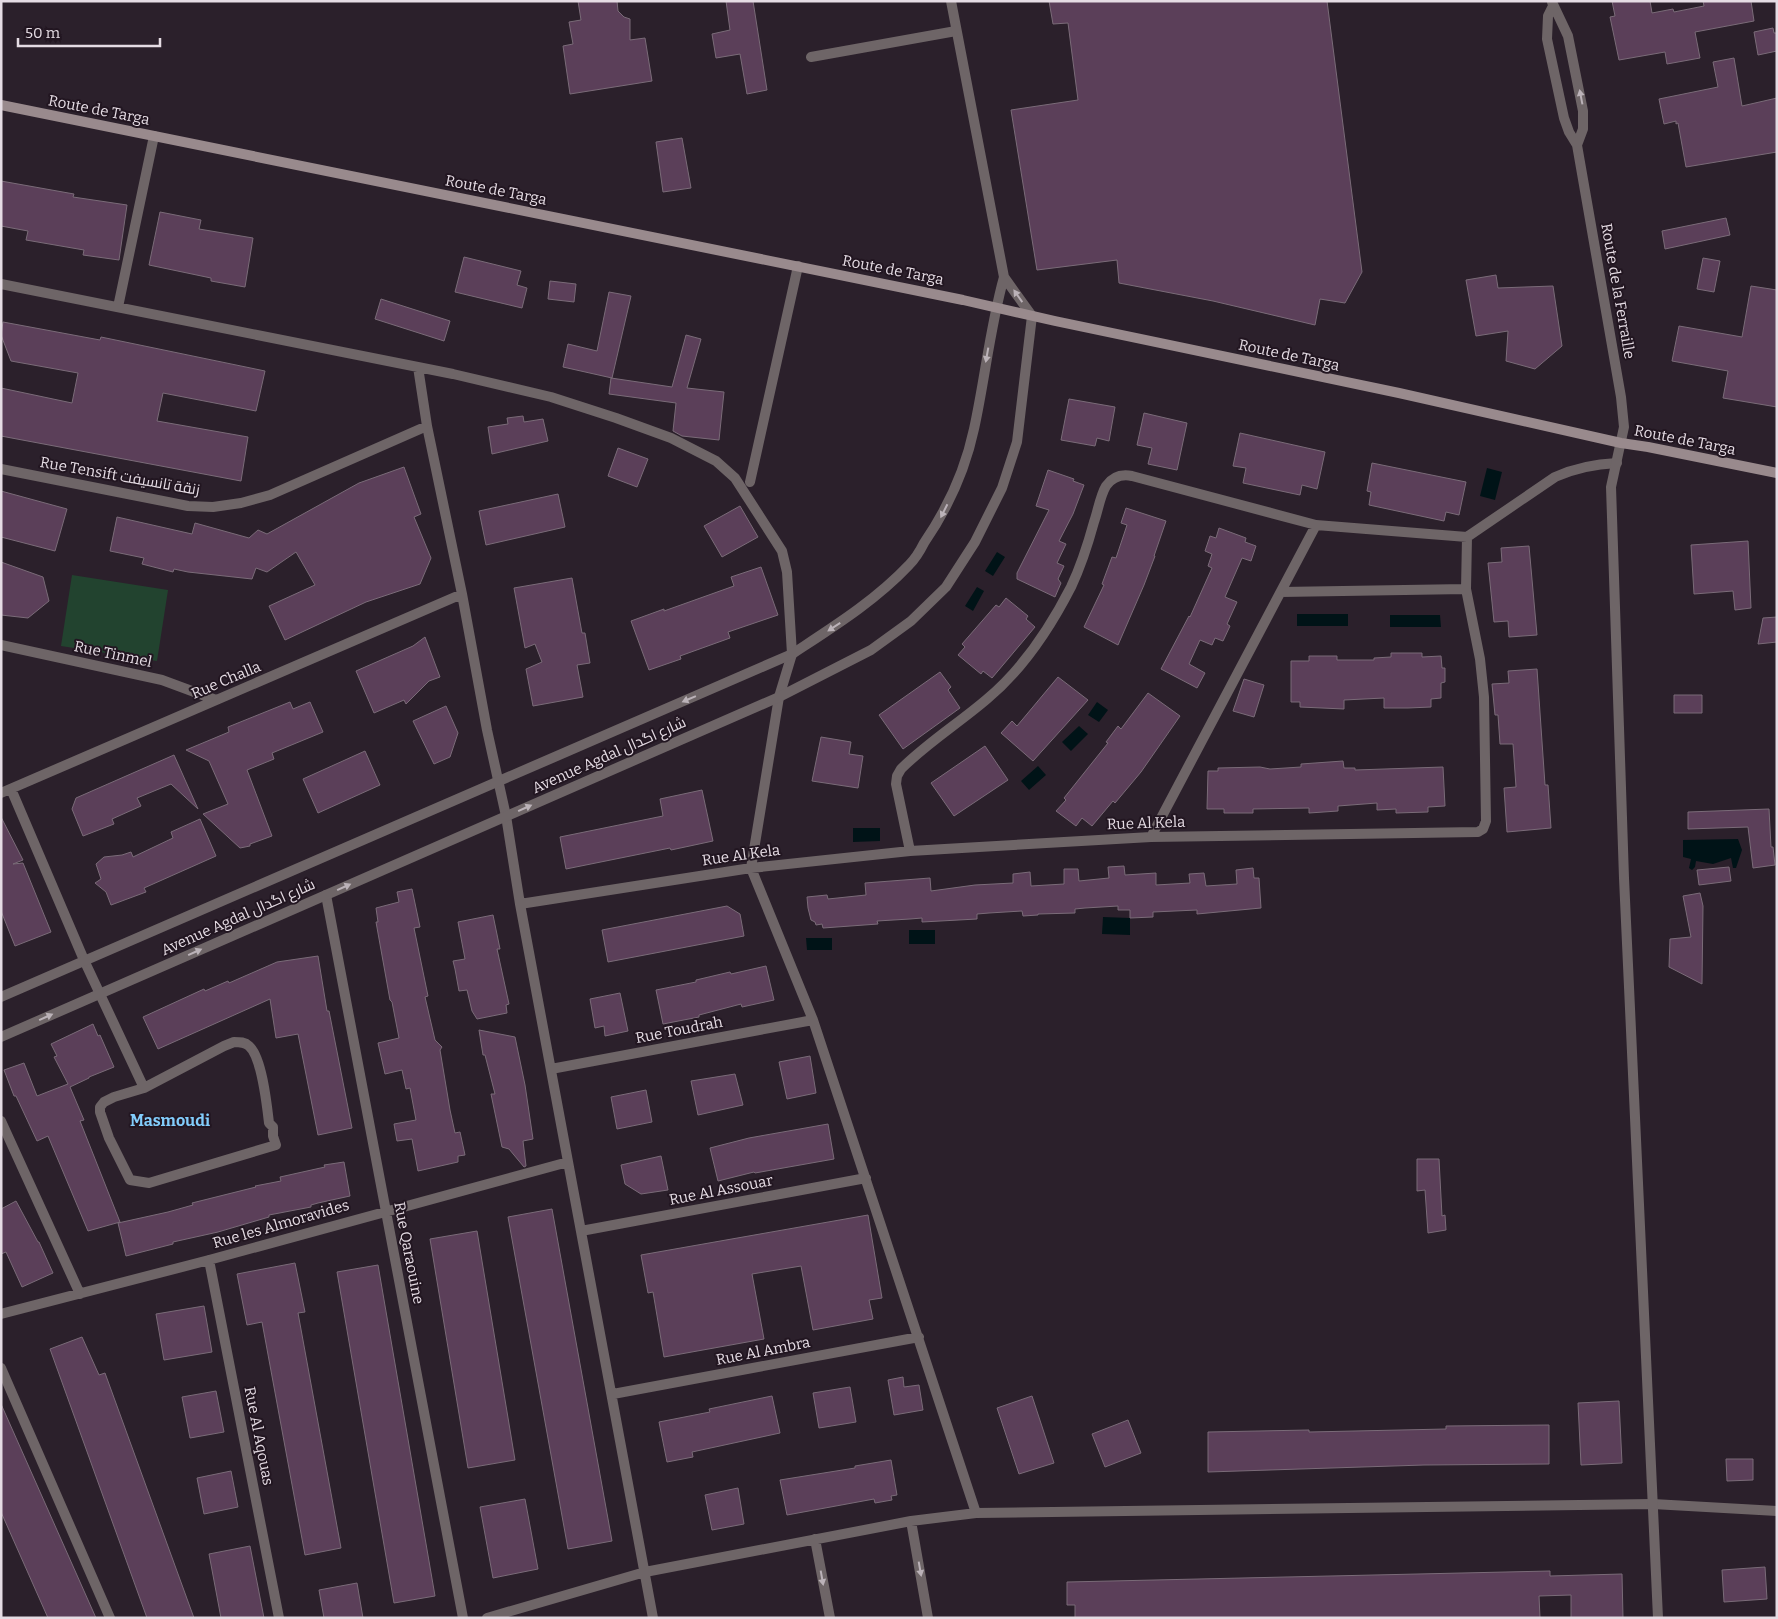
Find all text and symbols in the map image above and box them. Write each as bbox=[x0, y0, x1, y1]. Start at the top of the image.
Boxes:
scale bar bbox=[18, 15, 160, 47]
text: 50 m bbox=[25, 24, 61, 42]
one-way arrow bbox=[1576, 89, 1584, 105]
street label: Route de Targa bbox=[47, 91, 151, 129]
street label: Route de Targa bbox=[444, 171, 548, 209]
street label: Route de la Ferraille bbox=[1597, 222, 1639, 360]
street label: Route de Targa bbox=[841, 251, 945, 289]
one-way arrow bbox=[1013, 290, 1023, 303]
street label: Route de Targa bbox=[1237, 336, 1341, 374]
one-way arrow bbox=[983, 347, 991, 363]
street label: Route de Targa bbox=[1633, 421, 1737, 459]
street label: Rue Tensift زنقة تانسيفت bbox=[39, 453, 201, 499]
one-way arrow bbox=[940, 503, 948, 518]
one-way arrow bbox=[827, 622, 840, 631]
street label: Rue Tinmel bbox=[72, 637, 154, 671]
street label: Rue Challa bbox=[189, 657, 263, 703]
one-way arrow bbox=[682, 695, 696, 703]
street label: Avenue Agdal شارع اگدال bbox=[529, 713, 690, 799]
one-way arrow bbox=[518, 803, 532, 811]
street label: Rue Al Kela bbox=[1107, 813, 1185, 833]
street label: Rue Al Kela bbox=[701, 841, 781, 869]
street label: Avenue Agdal شارع اگدال bbox=[158, 875, 319, 961]
one-way arrow bbox=[337, 882, 351, 890]
one-way arrow bbox=[188, 948, 202, 956]
one-way arrow bbox=[39, 1013, 53, 1021]
street label: Rue Toudrah bbox=[634, 1013, 725, 1047]
district label: Masmoudi bbox=[130, 1111, 210, 1130]
street label: Rue Al Assouar bbox=[668, 1171, 775, 1209]
street label: Rue les Almoravides bbox=[211, 1196, 351, 1252]
street label: Rue Qaraouine bbox=[390, 1200, 428, 1306]
street label: Rue Al Ambra bbox=[714, 1333, 812, 1369]
street label: Rue Al Aqouas bbox=[241, 1385, 277, 1487]
one-way arrow bbox=[916, 1561, 924, 1577]
one-way arrow bbox=[819, 1571, 827, 1587]

